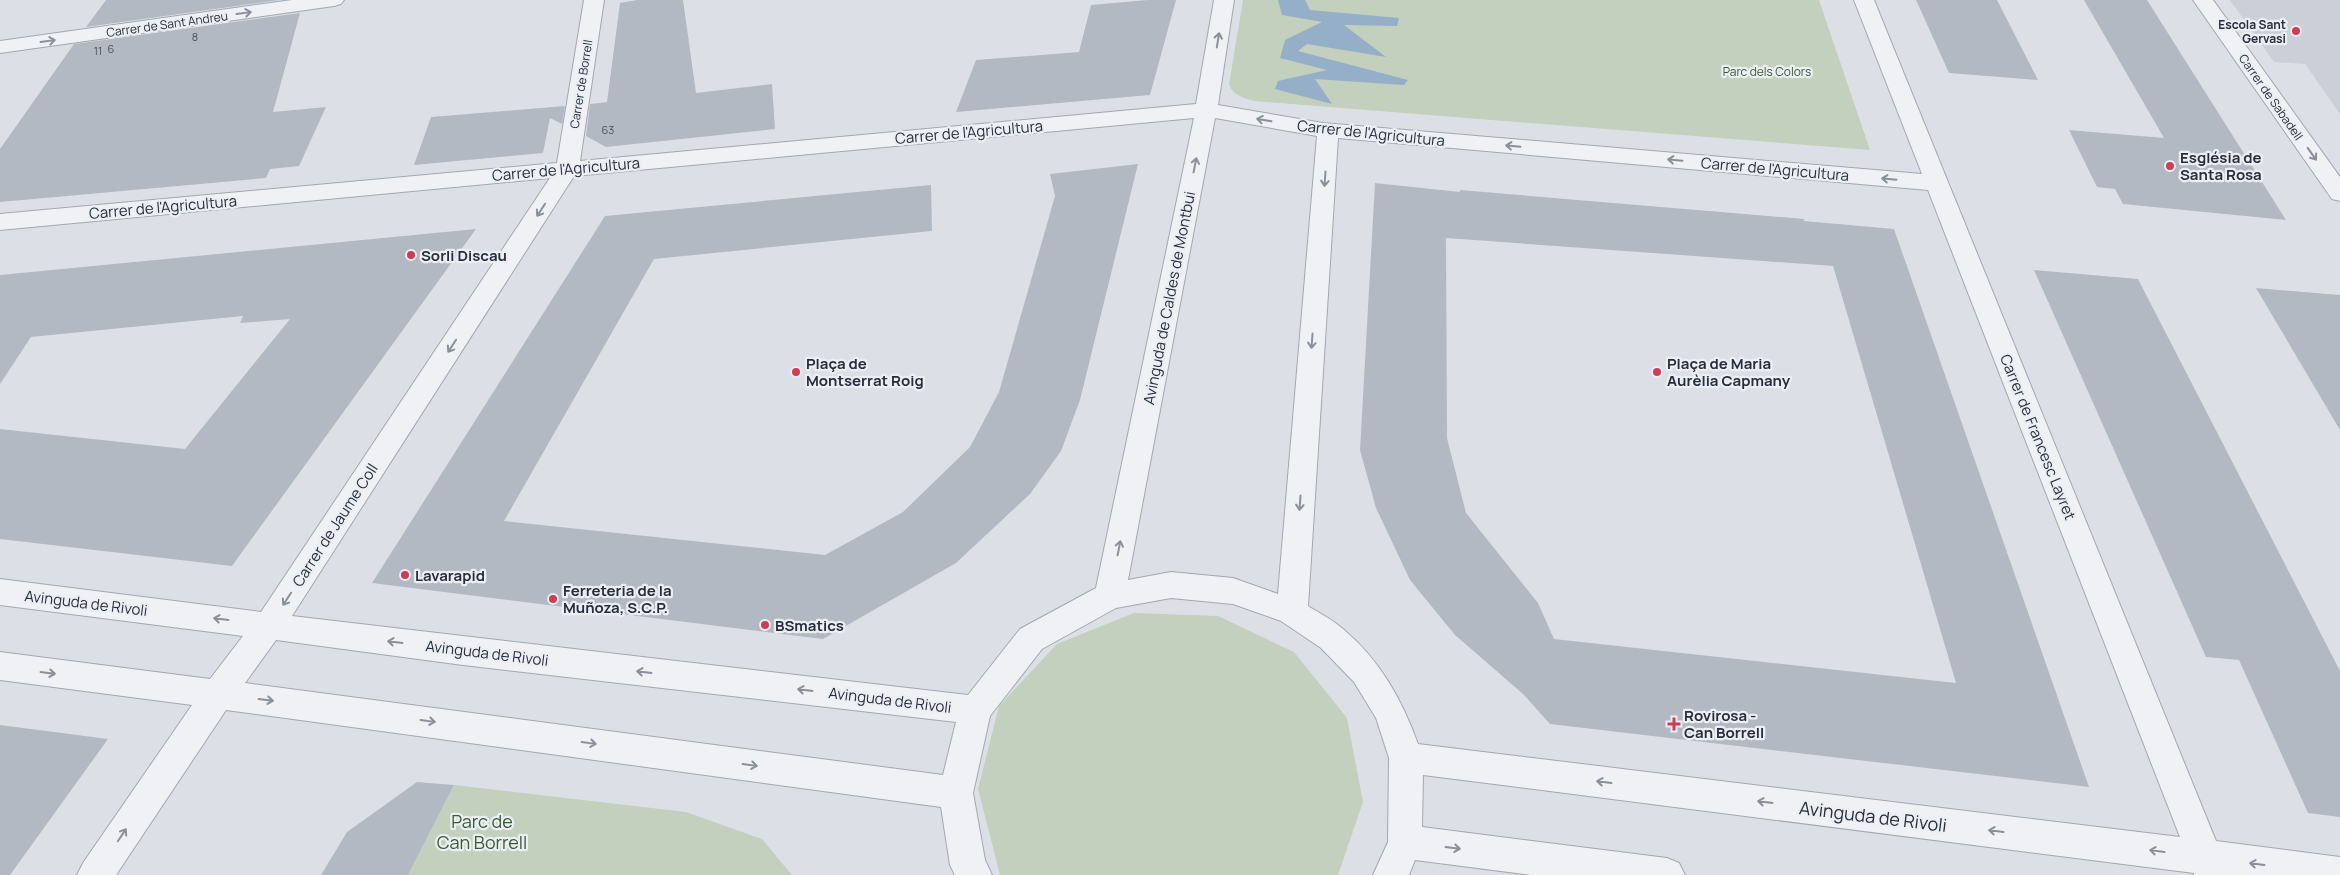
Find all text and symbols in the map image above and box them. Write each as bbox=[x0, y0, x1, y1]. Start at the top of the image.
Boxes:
street label: Carrer de Sant Andreu bbox=[105, 7, 229, 41]
one-way arrow bbox=[235, 8, 251, 18]
place label: Escola Sant Gervasi bbox=[2218, 16, 2286, 47]
marker: Escola Sant Gervasi bbox=[2290, 25, 2302, 37]
house number: 8 bbox=[192, 29, 198, 44]
one-way arrow bbox=[1213, 33, 1223, 49]
one-way arrow bbox=[40, 35, 56, 45]
street label: Carrer de Borrell bbox=[566, 38, 596, 130]
house number: 6 bbox=[108, 41, 115, 56]
house number: 11 bbox=[94, 43, 102, 58]
street label: Carrer de Sabadell bbox=[2235, 51, 2307, 143]
park label: Parc dels Colors bbox=[1723, 63, 1811, 80]
one-way arrow bbox=[1257, 114, 1273, 124]
street label: Carrer de l'Agricultura bbox=[894, 115, 1044, 149]
street label: Carrer de l'Agricultura bbox=[1296, 115, 1446, 151]
house number: 63 bbox=[602, 122, 614, 137]
one-way arrow bbox=[1505, 141, 1521, 151]
place label: Església de Santa Rosa bbox=[2180, 147, 2262, 185]
one-way arrow bbox=[2307, 147, 2317, 161]
street label: Carrer de l'Agricultura bbox=[491, 152, 641, 186]
street label: Carrer de l'Agricultura bbox=[1700, 152, 1850, 186]
one-way arrow bbox=[1667, 155, 1683, 165]
one-way arrow bbox=[1191, 158, 1200, 174]
marker: Església de Santa Rosa bbox=[2164, 160, 2176, 172]
one-way arrow bbox=[1320, 171, 1329, 187]
one-way arrow bbox=[1881, 174, 1897, 183]
street label: Avinguda de Caldes de Montbui bbox=[1138, 189, 1200, 407]
street label: Carrer de l'Agricultura bbox=[88, 190, 238, 224]
one-way arrow bbox=[535, 202, 545, 216]
place label: Sorli Discau bbox=[421, 245, 507, 266]
marker: Sorli Discau bbox=[405, 249, 417, 261]
one-way arrow bbox=[1308, 333, 1317, 349]
one-way arrow bbox=[447, 339, 457, 353]
street label: Carrer de Francesc Layret bbox=[1995, 351, 2081, 523]
place label: Plaça de Montserrat Roig bbox=[806, 353, 924, 391]
place label: Plaça de Maria Aurèlia Capmany bbox=[1667, 353, 1791, 391]
marker: Plaça de Montserrat Roig bbox=[790, 366, 802, 378]
marker: Plaça de Maria Aurèlia Capmany bbox=[1651, 366, 1663, 378]
street label: Carrer de Jaume Coll bbox=[287, 459, 383, 591]
one-way arrow bbox=[1296, 495, 1305, 511]
one-way arrow bbox=[1114, 540, 1124, 556]
place label: Lavarapid bbox=[415, 565, 485, 586]
marker: Lavarapid bbox=[399, 569, 411, 581]
place label: Ferreteria de la Muñoza, S.C.P. bbox=[563, 580, 672, 618]
street label: Avinguda de Rivoli bbox=[23, 585, 149, 621]
one-way arrow bbox=[281, 592, 291, 606]
marker: Ferreteria de la Muñoza, S.C.P. bbox=[547, 593, 559, 605]
one-way arrow bbox=[213, 614, 229, 624]
place label: BSmatics bbox=[775, 615, 844, 636]
marker: BSmatics bbox=[759, 619, 771, 631]
street label: Avinguda de Rivoli bbox=[424, 635, 550, 671]
one-way arrow bbox=[388, 637, 404, 647]
one-way arrow bbox=[636, 667, 652, 677]
one-way arrow bbox=[40, 668, 56, 678]
street label: Avinguda de Rivoli bbox=[827, 682, 953, 718]
one-way arrow bbox=[797, 685, 813, 695]
one-way arrow bbox=[258, 695, 274, 705]
place label: Rovirosa - Can Borrell bbox=[1684, 705, 1764, 743]
one-way arrow bbox=[419, 716, 435, 726]
marker: Rovirosa - Can Borrell bbox=[1668, 718, 1680, 730]
one-way arrow bbox=[580, 738, 596, 748]
one-way arrow bbox=[741, 760, 757, 770]
one-way arrow bbox=[1596, 777, 1612, 787]
street label: Avinguda de Rivoli bbox=[1798, 795, 1948, 837]
one-way arrow bbox=[1757, 797, 1773, 807]
park label: Parc de Can Borrell bbox=[437, 809, 527, 854]
one-way arrow bbox=[1988, 826, 2004, 836]
one-way arrow bbox=[117, 828, 127, 842]
one-way arrow bbox=[1445, 843, 1461, 853]
one-way arrow bbox=[2149, 846, 2165, 856]
one-way arrow bbox=[2249, 859, 2265, 869]

